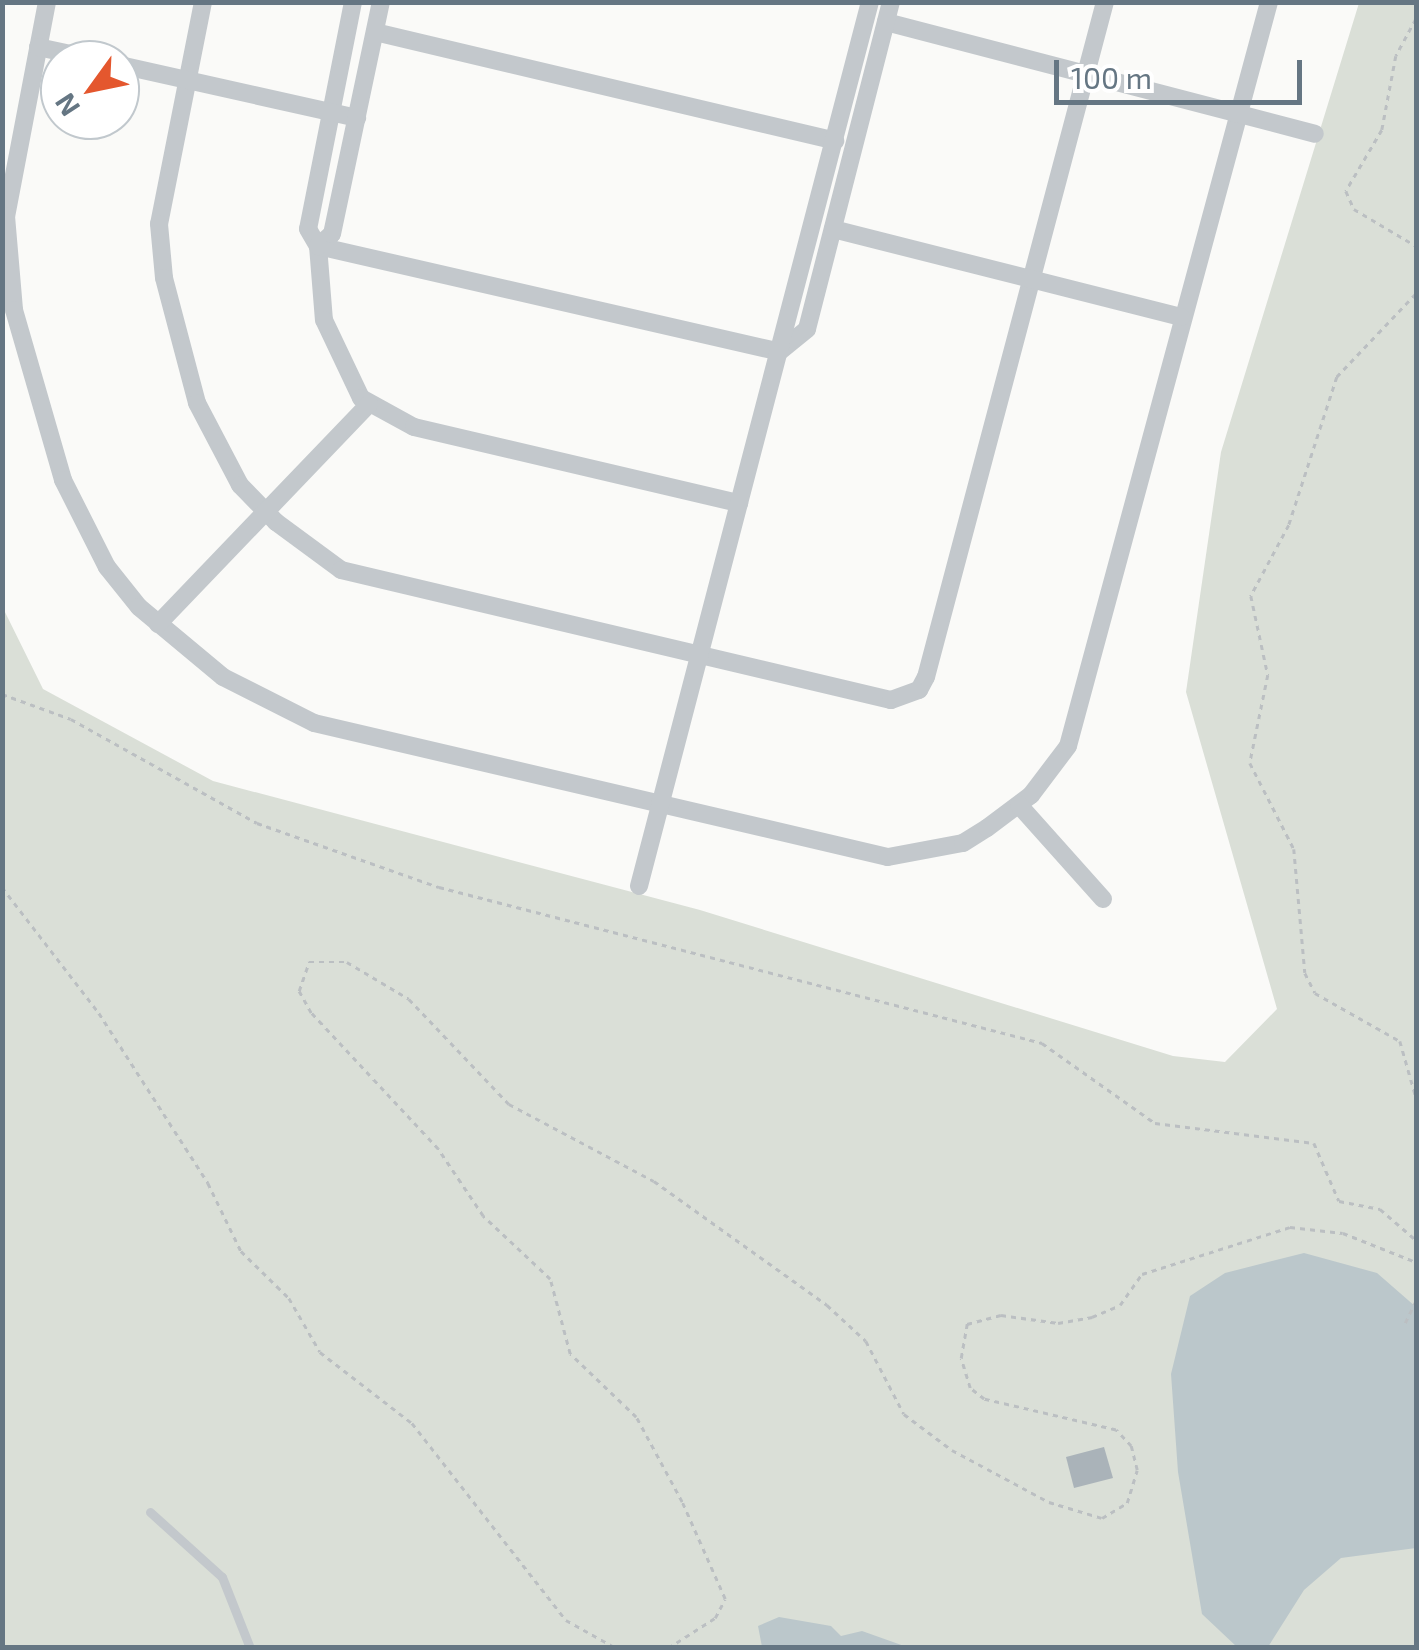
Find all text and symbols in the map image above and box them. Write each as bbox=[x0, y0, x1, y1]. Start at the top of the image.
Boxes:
north arrow bbox=[40, 40, 140, 140]
scale bar bbox=[1059, 40, 1306, 102]
text: 100 m bbox=[1071, 59, 1152, 95]
text: N bbox=[47, 88, 86, 123]

